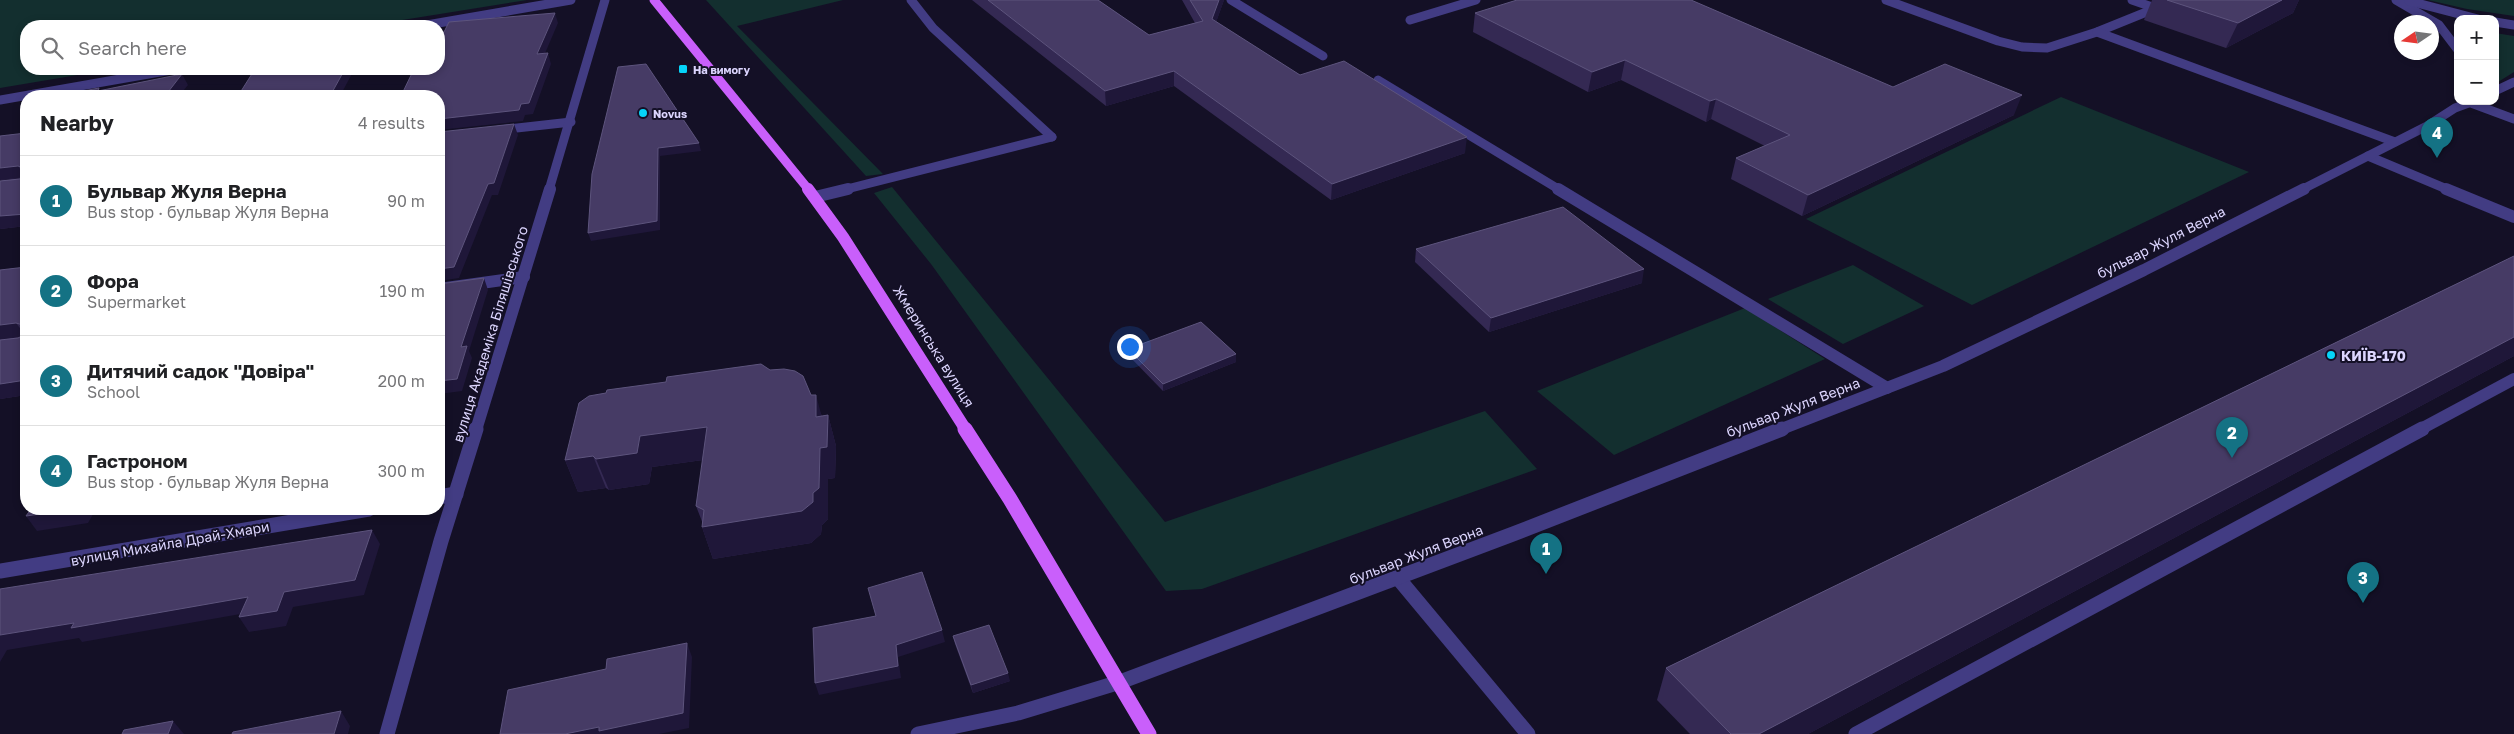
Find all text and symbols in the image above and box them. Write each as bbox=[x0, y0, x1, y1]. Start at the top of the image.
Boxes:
north arrow bbox=[2394, 15, 2439, 60]
map controls bbox=[2454, 15, 2499, 105]
button: + bbox=[2454, 15, 2499, 60]
search box bbox=[20, 20, 445, 75]
icon: search bbox=[38, 34, 66, 62]
text: Search here bbox=[78, 36, 187, 59]
button: − bbox=[2454, 60, 2499, 105]
marker: На вимогу bbox=[677, 63, 689, 75]
place label: На вимогу bbox=[693, 63, 750, 76]
marker: Novus bbox=[637, 107, 649, 119]
place label: Novus bbox=[653, 107, 687, 120]
text: Nearby bbox=[40, 110, 114, 136]
text: 4 results bbox=[358, 113, 425, 133]
pin: 4 bbox=[2421, 117, 2453, 158]
text: Бульвар Жуля Верна bbox=[87, 179, 287, 202]
text: 1 bbox=[52, 191, 60, 211]
text: 90 m bbox=[387, 191, 425, 211]
text: Bus stop · бульвар Жуля Верна bbox=[87, 202, 329, 222]
street label: бульвар Жуля Верна bbox=[2094, 202, 2228, 282]
street label: вулиця Академіка Біляшівського bbox=[449, 224, 531, 444]
text: Фора bbox=[87, 269, 139, 292]
text: 2 bbox=[51, 281, 61, 301]
text: 190 m bbox=[379, 281, 425, 301]
street label: Жмеринська вулиця bbox=[890, 282, 978, 410]
text: Supermarket bbox=[87, 292, 186, 312]
your location bbox=[1117, 334, 1143, 360]
place label: КИЇВ-170 bbox=[2341, 347, 2406, 364]
marker: КИЇВ-170 bbox=[2325, 349, 2337, 361]
text: Дитячий садок "Довіра" bbox=[87, 359, 314, 382]
text: 3 bbox=[51, 371, 61, 391]
text: 200 m bbox=[378, 371, 425, 391]
street label: бульвар Жуля Верна bbox=[1724, 374, 1862, 440]
text: School bbox=[87, 382, 140, 402]
pin: 2 bbox=[2216, 417, 2248, 458]
text: Гастроном bbox=[87, 449, 188, 472]
text: 4 bbox=[51, 461, 61, 481]
text: 300 m bbox=[378, 461, 425, 481]
text: Bus stop · бульвар Жуля Верна bbox=[87, 472, 329, 492]
street label: вулиця Михайла Драй-Хмари bbox=[69, 517, 271, 569]
street label: бульвар Жуля Верна bbox=[1347, 521, 1485, 587]
pin: 1 bbox=[1530, 533, 1562, 574]
pin: 3 bbox=[2347, 562, 2379, 603]

